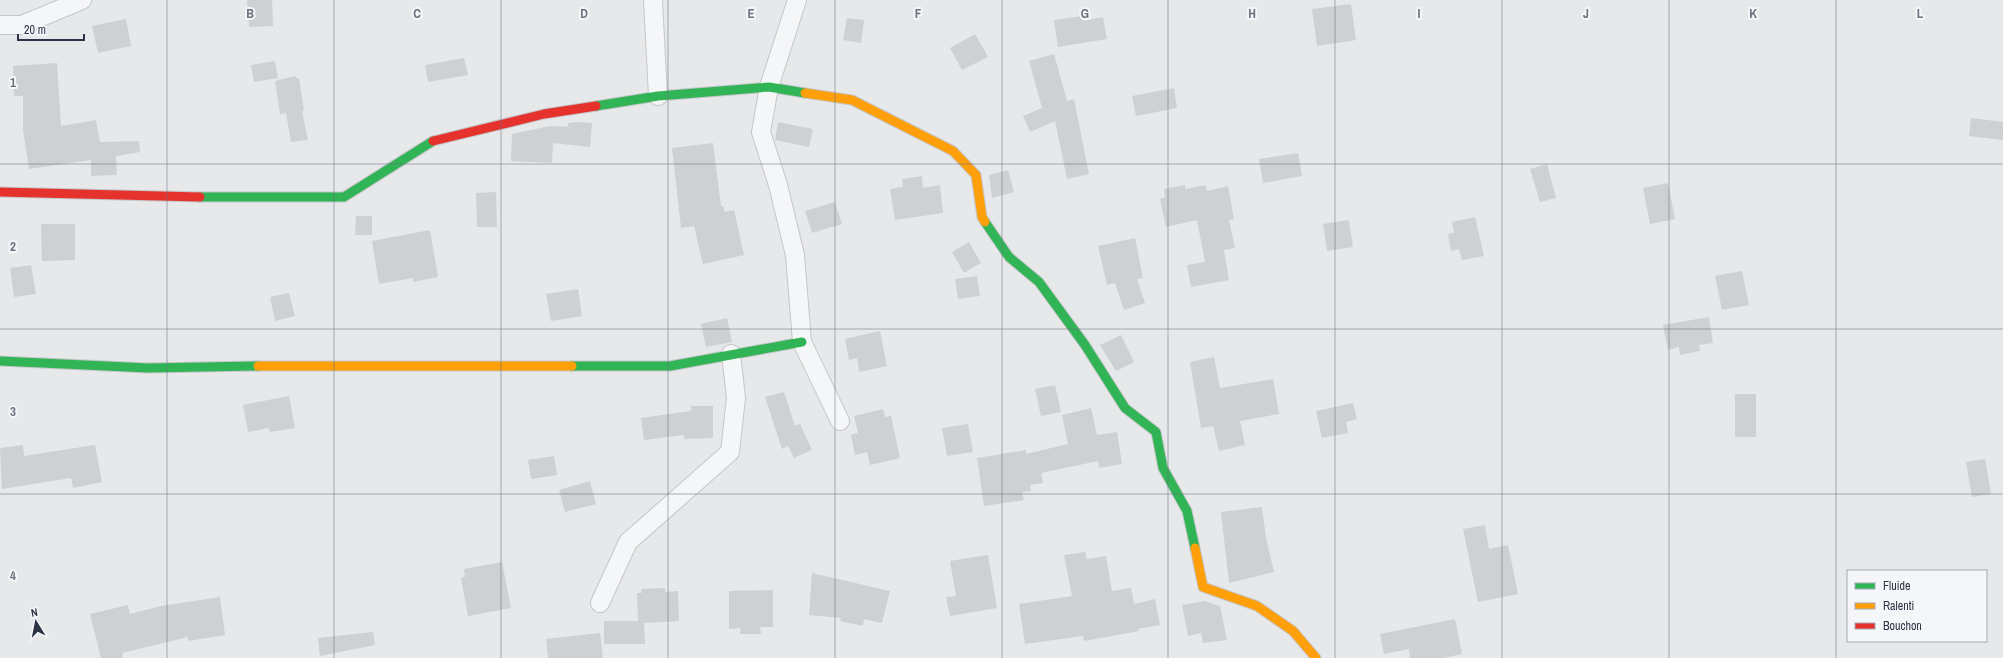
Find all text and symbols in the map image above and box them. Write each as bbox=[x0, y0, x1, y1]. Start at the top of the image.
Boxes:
text: B bbox=[246, 5, 254, 22]
text: C bbox=[413, 5, 421, 22]
text: D bbox=[580, 5, 588, 22]
text: E bbox=[747, 5, 755, 22]
text: F bbox=[915, 5, 922, 22]
text: G bbox=[1081, 5, 1089, 22]
text: H bbox=[1248, 5, 1256, 22]
text: I bbox=[1418, 5, 1421, 22]
text: J bbox=[1583, 5, 1589, 22]
text: K bbox=[1749, 5, 1757, 22]
text: L bbox=[1917, 5, 1924, 22]
scale bar bbox=[18, 16, 84, 42]
text: 20 m bbox=[24, 22, 46, 38]
text: 1 bbox=[10, 74, 16, 91]
text: 2 bbox=[10, 238, 16, 255]
text: 3 bbox=[10, 403, 16, 420]
text: 4 bbox=[10, 567, 16, 584]
legend bbox=[1847, 570, 1987, 642]
text: Fluide bbox=[1883, 578, 1910, 594]
text: Ralenti bbox=[1883, 598, 1914, 614]
north arrow bbox=[16, 602, 56, 642]
text: N bbox=[30, 605, 39, 620]
text: Bouchon bbox=[1883, 618, 1922, 634]

